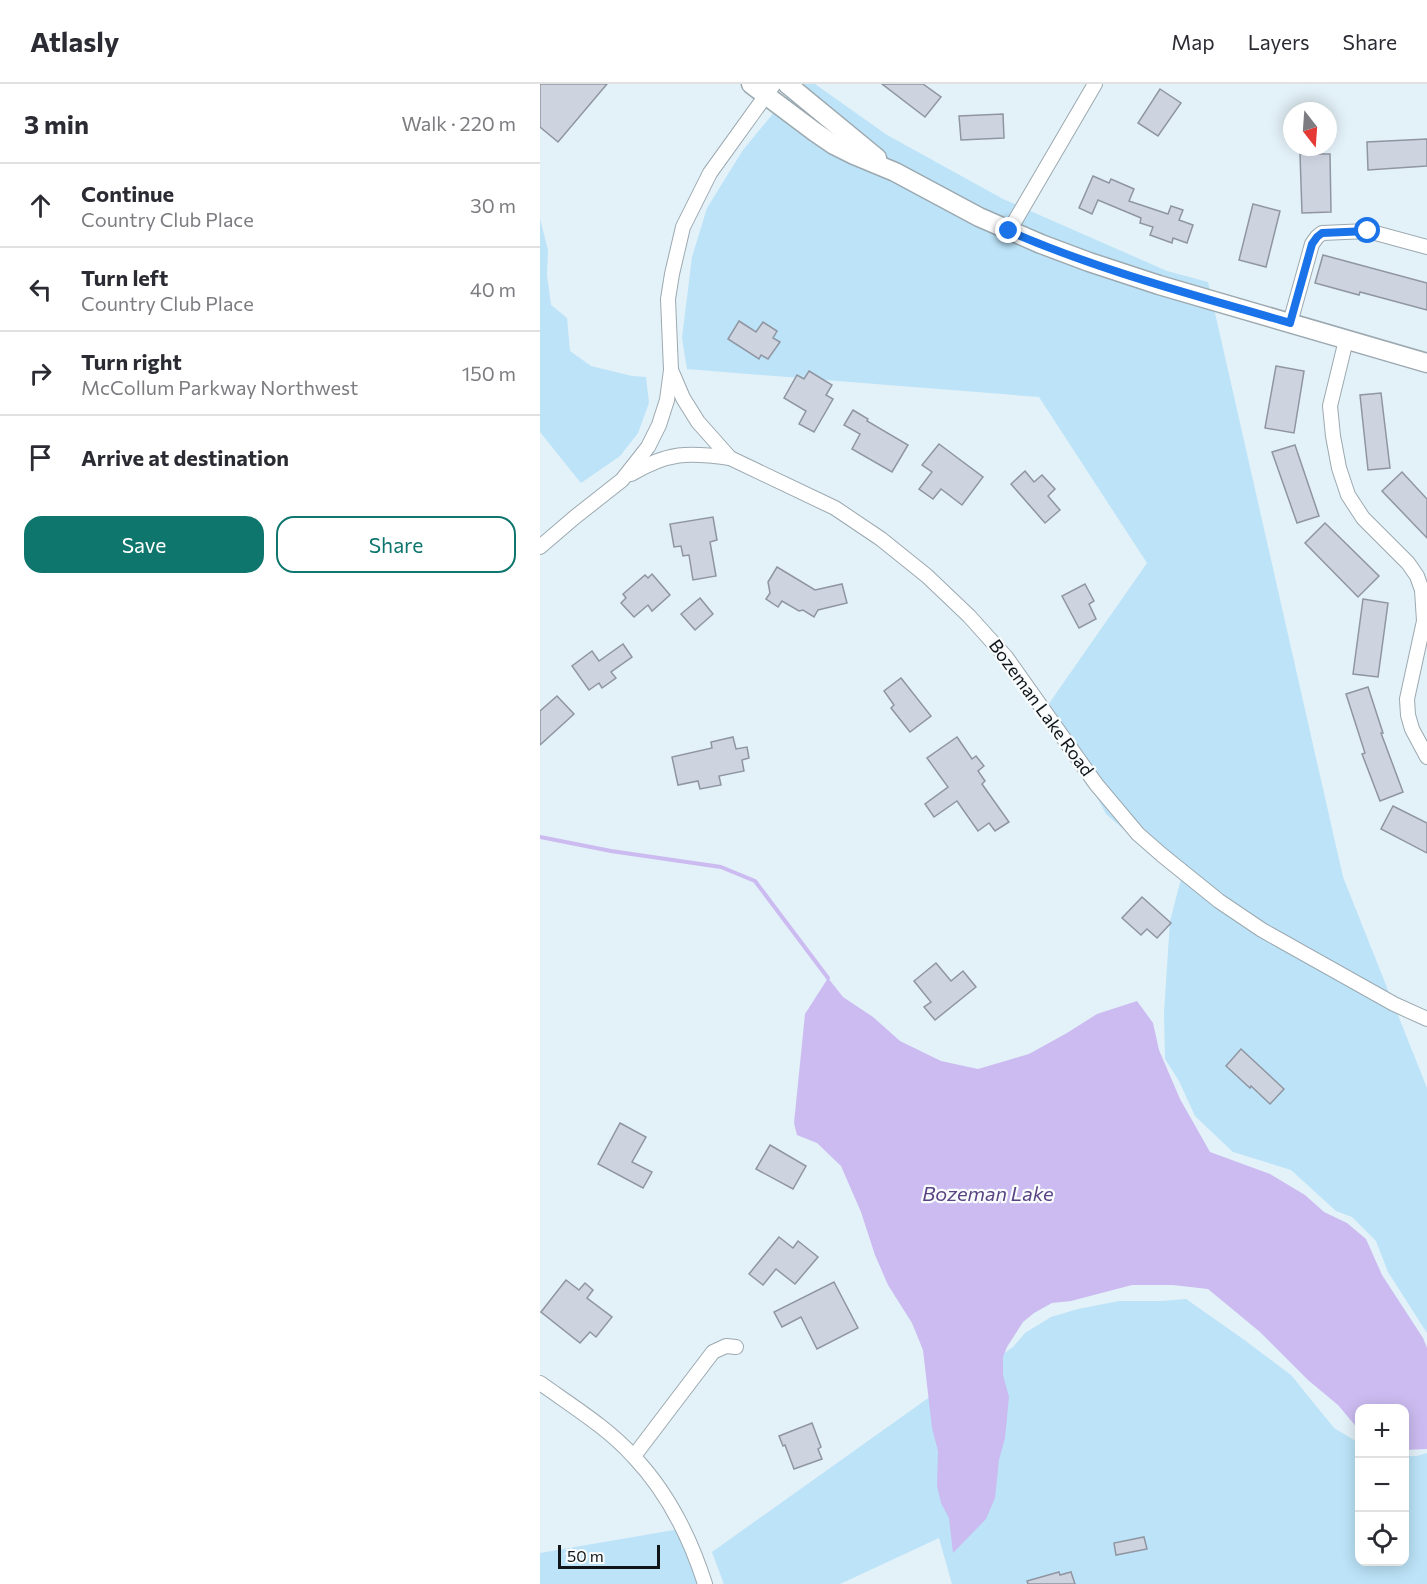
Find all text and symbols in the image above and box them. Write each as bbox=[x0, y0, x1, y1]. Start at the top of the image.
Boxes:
text: Atlasly bbox=[30, 24, 119, 58]
text: Map bbox=[1171, 29, 1215, 54]
text: Layers bbox=[1248, 29, 1310, 54]
text: Share bbox=[1343, 29, 1397, 54]
north arrow bbox=[1283, 102, 1337, 156]
text: 3 min bbox=[24, 108, 89, 139]
text: Walk · 220 m bbox=[401, 111, 516, 135]
text: Continue bbox=[81, 180, 174, 207]
icon: ahead bbox=[24, 189, 57, 222]
text: 30 m bbox=[470, 193, 516, 217]
text: Country Club Place bbox=[81, 207, 254, 231]
route end bbox=[995, 217, 1021, 243]
route start bbox=[1354, 217, 1380, 243]
text: Turn left bbox=[81, 264, 168, 291]
icon: left bbox=[24, 273, 57, 306]
text: 40 m bbox=[470, 277, 516, 301]
text: Country Club Place bbox=[81, 291, 254, 315]
text: Turn right bbox=[81, 348, 182, 375]
icon: right bbox=[24, 357, 57, 390]
text: 150 m bbox=[462, 361, 516, 385]
text: McCollum Parkway Northwest bbox=[81, 375, 358, 399]
icon: arrive bbox=[24, 441, 57, 474]
text: Arrive at destination bbox=[81, 444, 289, 471]
button: Save bbox=[24, 516, 264, 573]
button: Share bbox=[276, 516, 516, 573]
street label: Bozeman Lake Road bbox=[985, 635, 1099, 780]
water label: Bozeman Lake bbox=[922, 1181, 1054, 1205]
map controls bbox=[1355, 1404, 1409, 1566]
button: + bbox=[1355, 1404, 1409, 1458]
button: − bbox=[1355, 1458, 1409, 1512]
button: locate bbox=[1355, 1512, 1409, 1566]
scale bar bbox=[558, 1542, 660, 1570]
text: 50 m bbox=[567, 1546, 604, 1565]

